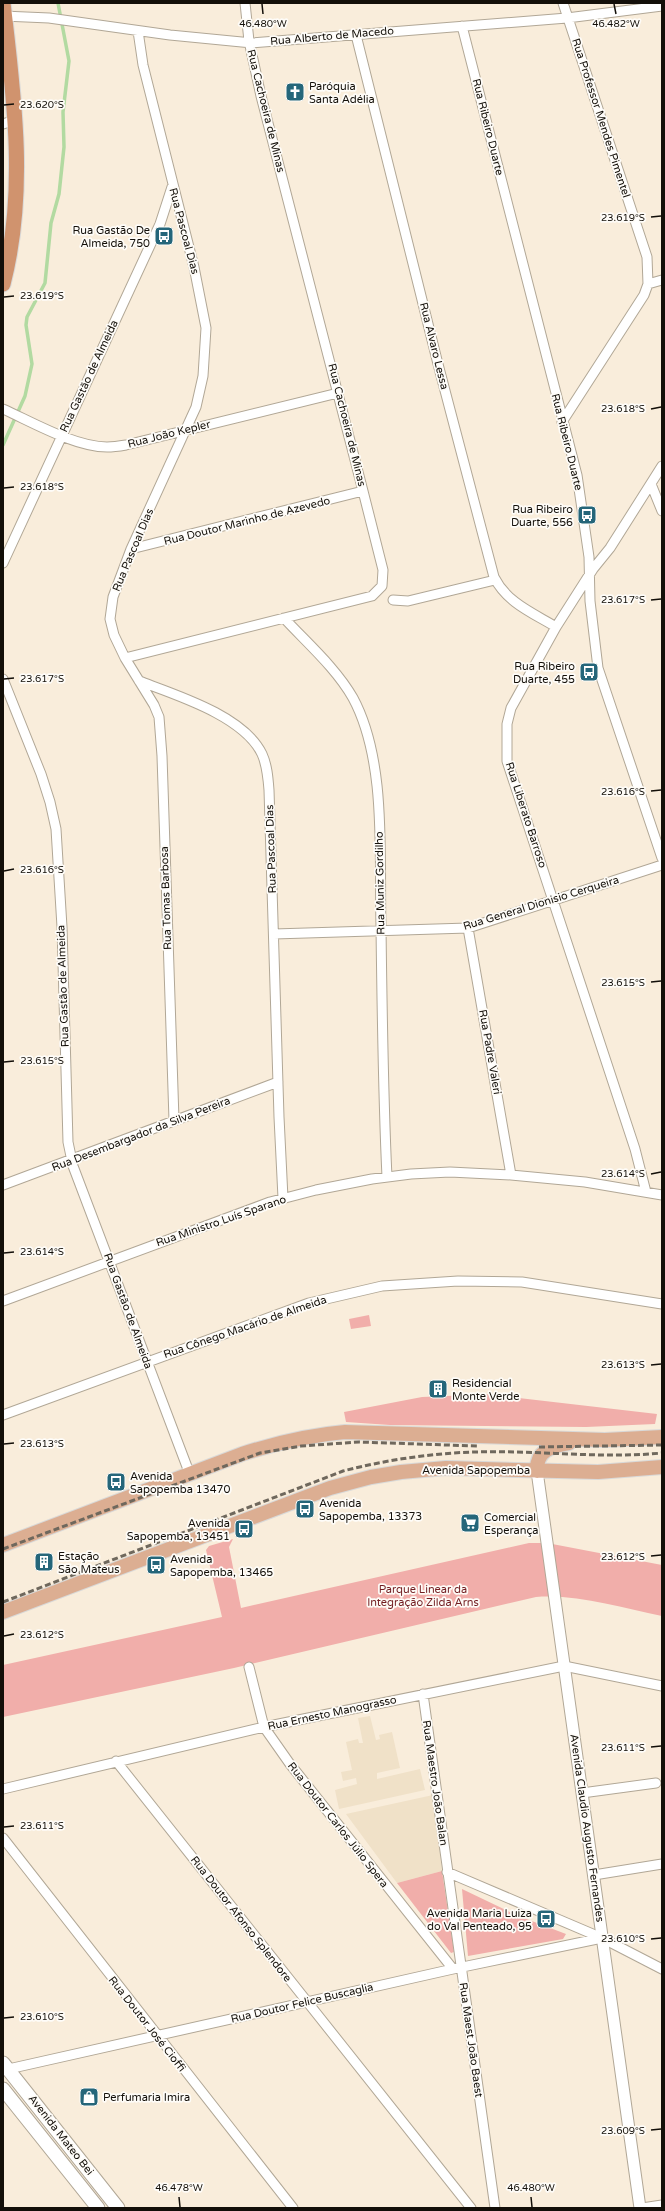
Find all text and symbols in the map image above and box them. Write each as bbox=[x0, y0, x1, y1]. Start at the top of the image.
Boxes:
text: 46.480°W bbox=[239, 18, 287, 30]
text: 46.482°W bbox=[592, 18, 640, 30]
street label: Rua Alberto de Macedo bbox=[270, 24, 395, 48]
street label: Rua Professor Mendes Pimentel bbox=[569, 37, 633, 199]
street label: Rua Cachoeira de Minas bbox=[244, 48, 288, 174]
street label: Rua Ribeiro Duarte bbox=[470, 77, 506, 177]
place label: Paróquia Santa Adélia bbox=[309, 80, 375, 106]
church icon: Paróquia Santa Adélia bbox=[284, 81, 306, 103]
text: 23.620°S bbox=[20, 99, 64, 111]
street label: Rua Pascoal Dias bbox=[166, 186, 202, 276]
text: 23.619°S bbox=[601, 212, 645, 224]
place label: Rua Gastão De Almeida, 750 bbox=[72, 224, 150, 250]
bus stop icon: Rua Gastão De Almeida, 750 bbox=[153, 225, 175, 247]
text: 23.619°S bbox=[20, 290, 64, 302]
street label: Rua Alvaro Lessa bbox=[417, 301, 451, 391]
street label: Rua Gastão de Almeida bbox=[57, 318, 121, 434]
street label: Rua Cachoeira de Minas bbox=[325, 362, 369, 488]
street label: Rua Ribeiro Duarte bbox=[549, 392, 585, 492]
text: 23.618°S bbox=[601, 403, 645, 415]
street label: Rua João Kepler bbox=[126, 417, 212, 451]
text: 23.618°S bbox=[20, 481, 64, 493]
street label: Rua Doutor Marinho de Azevedo bbox=[162, 494, 332, 548]
place label: Rua Ribeiro Duarte, 556 bbox=[511, 503, 573, 529]
bus stop icon: Rua Ribeiro Duarte, 556 bbox=[576, 504, 598, 526]
street label: Rua Pascoal Dias bbox=[110, 507, 156, 593]
text: 23.617°S bbox=[601, 594, 645, 606]
place label: Rua Ribeiro Duarte, 455 bbox=[513, 660, 575, 686]
bus stop icon: Rua Ribeiro Duarte, 455 bbox=[578, 661, 600, 683]
text: 23.617°S bbox=[20, 673, 64, 685]
street label: Rua Liberato Barroso bbox=[503, 760, 549, 870]
text: 23.616°S bbox=[601, 786, 645, 798]
street label: Rua Pascoal Dias bbox=[263, 804, 279, 894]
street label: Rua Muniz Gordilho bbox=[373, 831, 387, 935]
street label: Rua Tomas Barbosa bbox=[158, 846, 174, 950]
text: 23.616°S bbox=[20, 864, 64, 876]
street label: Rua General Dionisio Cerqueira bbox=[461, 873, 621, 933]
street label: Rua Gastão de Almeida bbox=[54, 925, 72, 1047]
text: 23.615°S bbox=[601, 977, 645, 989]
street label: Rua Padre Valeri bbox=[476, 1008, 504, 1096]
text: 23.615°S bbox=[20, 1055, 64, 1067]
street label: Rua Desembargador da Silva Pereira bbox=[50, 1094, 232, 1174]
text: 23.614°S bbox=[601, 1168, 645, 1180]
street label: Rua Ministro Luís Sparano bbox=[154, 1192, 288, 1249]
text: 23.614°S bbox=[20, 1246, 64, 1258]
street label: Rua Gastão de Almeida bbox=[101, 1251, 155, 1371]
street label: Rua Cônego Macário de Almeida bbox=[162, 1293, 328, 1361]
text: 23.613°S bbox=[601, 1359, 645, 1371]
place label: Residencial Monte Verde bbox=[452, 1377, 519, 1403]
building icon: Residencial Monte Verde bbox=[427, 1378, 449, 1400]
text: 23.613°S bbox=[20, 1438, 64, 1450]
street label: Avenida Sapopemba bbox=[422, 1464, 530, 1477]
place label: Avenida Sapopemba 13470 bbox=[130, 1470, 230, 1496]
bus stop icon: Avenida Sapopemba 13470 bbox=[105, 1471, 127, 1493]
place label: Avenida Sapopemba, 13373 bbox=[319, 1497, 422, 1523]
bus stop icon: Avenida Sapopemba, 13373 bbox=[294, 1498, 316, 1520]
place label: Comercial Esperança bbox=[484, 1511, 539, 1537]
supermarket icon: Comercial Esperança bbox=[459, 1512, 481, 1534]
place label: Avenida Sapopemba, 13451 bbox=[127, 1517, 230, 1543]
bus stop icon: Avenida Sapopemba, 13451 bbox=[233, 1518, 255, 1540]
place label: Estação São Mateus bbox=[58, 1550, 120, 1576]
building icon: Estação São Mateus bbox=[33, 1551, 55, 1573]
text: 23.612°S bbox=[601, 1551, 645, 1563]
place label: Avenida Sapopemba, 13465 bbox=[170, 1553, 273, 1579]
bus stop icon: Avenida Sapopemba, 13465 bbox=[145, 1554, 167, 1576]
park label: Parque Linear da Integração Zilda Arns bbox=[367, 1583, 479, 1609]
text: 23.612°S bbox=[20, 1629, 64, 1641]
street label: Rua Ernesto Manograsso bbox=[266, 1693, 398, 1733]
street label: Rua Maestro João Balan bbox=[420, 1719, 450, 1847]
street label: Avenida Claudio Augusto Fernandes bbox=[567, 1733, 607, 1923]
text: 23.611°S bbox=[601, 1742, 645, 1754]
street label: Rua Doutor Carlos Júlio Spera bbox=[285, 1760, 391, 1890]
text: 23.611°S bbox=[20, 1820, 64, 1832]
street label: Rua Doutor Afonso Splendore bbox=[188, 1853, 294, 1985]
place label: Avenida Maria Luiza do Val Penteado, 95 bbox=[427, 1907, 532, 1933]
bus stop icon: Avenida Maria Luiza do Val Penteado, 95 bbox=[535, 1908, 557, 1930]
text: 23.610°S bbox=[601, 1933, 645, 1945]
street label: Rua Doutor José Cioffi bbox=[106, 1974, 188, 2074]
street label: Rua Doutor Felice Buscaglia bbox=[229, 1980, 375, 2026]
street label: Rua Maest João Baest bbox=[456, 1982, 486, 2098]
text: 23.610°S bbox=[20, 2011, 64, 2023]
shop icon: Perfumaria Imira bbox=[78, 2086, 100, 2108]
place label: Perfumaria Imira bbox=[103, 2091, 190, 2104]
street label: Avenida Mateo Bei bbox=[26, 2092, 96, 2178]
text: 23.609°S bbox=[601, 2125, 645, 2137]
text: 46.478°W bbox=[155, 2182, 203, 2194]
text: 46.480°W bbox=[507, 2182, 555, 2194]

